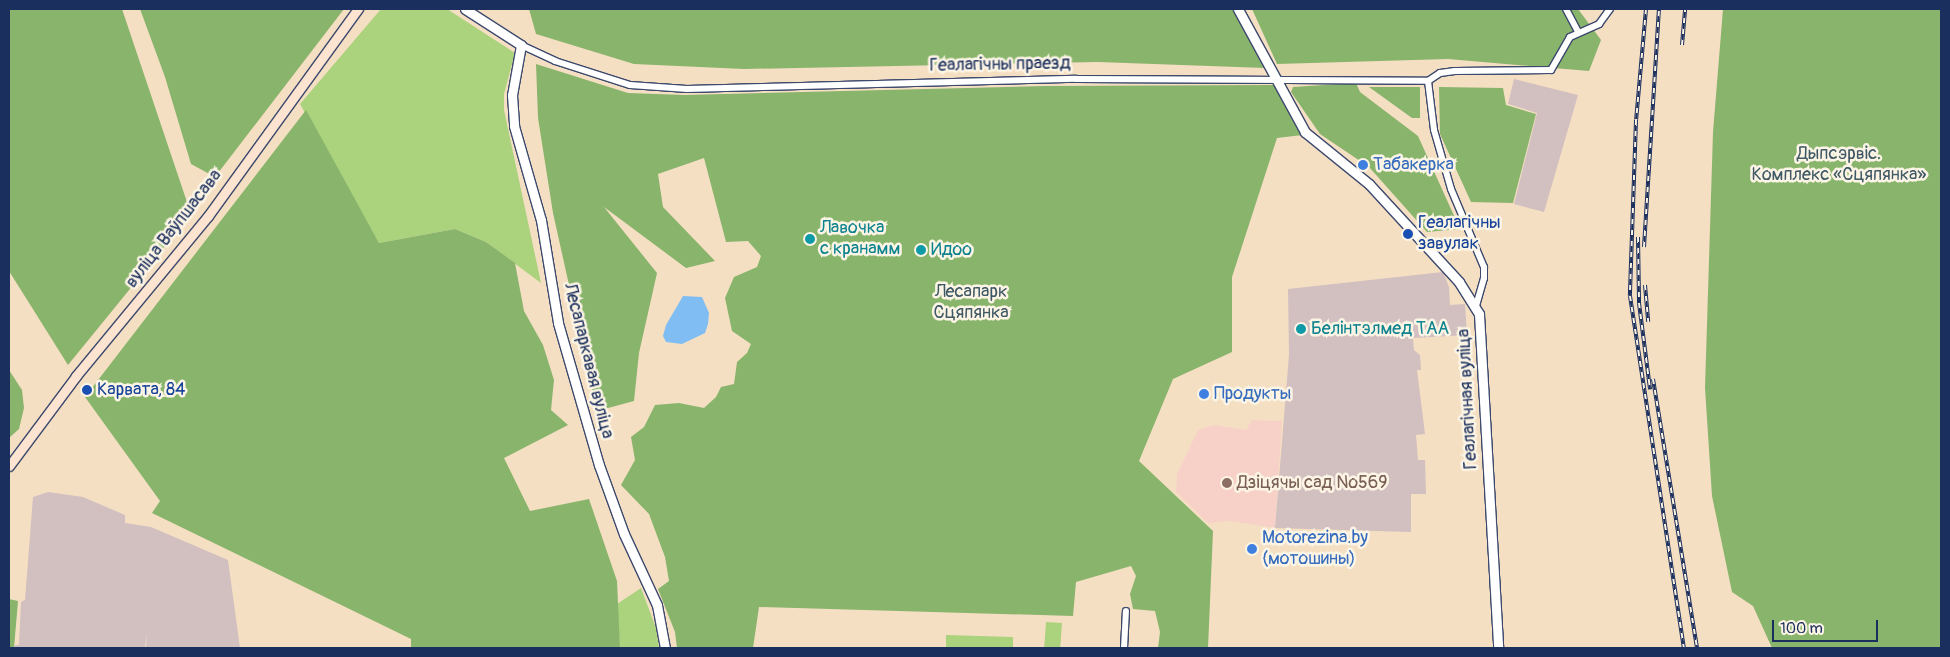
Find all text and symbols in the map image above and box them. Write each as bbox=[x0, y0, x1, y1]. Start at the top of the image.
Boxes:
street label: Геалагічны праезд bbox=[929, 53, 1071, 77]
park label: Дыпсэрвіс. Комплекс «Сцяпянка» bbox=[1752, 144, 1926, 186]
place label: Табакерка bbox=[1373, 154, 1454, 176]
marker: Табакерка bbox=[1357, 159, 1369, 171]
street label: вуліца Ваўпшасава bbox=[121, 166, 227, 292]
place label: Геалагічны завулак bbox=[1418, 213, 1501, 255]
place label: Лавочка с кранамм bbox=[820, 218, 900, 260]
marker: Геалагічны завулак bbox=[1402, 228, 1414, 240]
marker: Лавочка с кранамм bbox=[804, 233, 816, 245]
place label: Идоо bbox=[931, 239, 972, 261]
marker: Идоо bbox=[915, 244, 927, 256]
street label: Лесапаркавая вуліца bbox=[558, 281, 618, 441]
park label: Лесапарк Сцяпянка bbox=[933, 282, 1009, 324]
place label: Белінтэлмед ТАА bbox=[1311, 318, 1449, 340]
marker: Белінтэлмед ТАА bbox=[1295, 323, 1307, 335]
street label: Геалагічная вуліца bbox=[1454, 328, 1482, 470]
place label: Карвата, 84 bbox=[97, 379, 186, 401]
place label: Продукты bbox=[1214, 383, 1291, 405]
marker: Карвата, 84 bbox=[81, 384, 93, 396]
marker: Продукты bbox=[1198, 388, 1210, 400]
place label: Дзіцячы сад №569 bbox=[1237, 472, 1388, 494]
marker: Дзіцячы сад №569 bbox=[1221, 477, 1233, 489]
place label: Motorezina.by (мотошины) bbox=[1262, 528, 1368, 570]
marker: Motorezina.by (мотошины) bbox=[1246, 543, 1258, 555]
scale bar bbox=[1775, 610, 1881, 642]
text: 100 m bbox=[1780, 619, 1823, 638]

